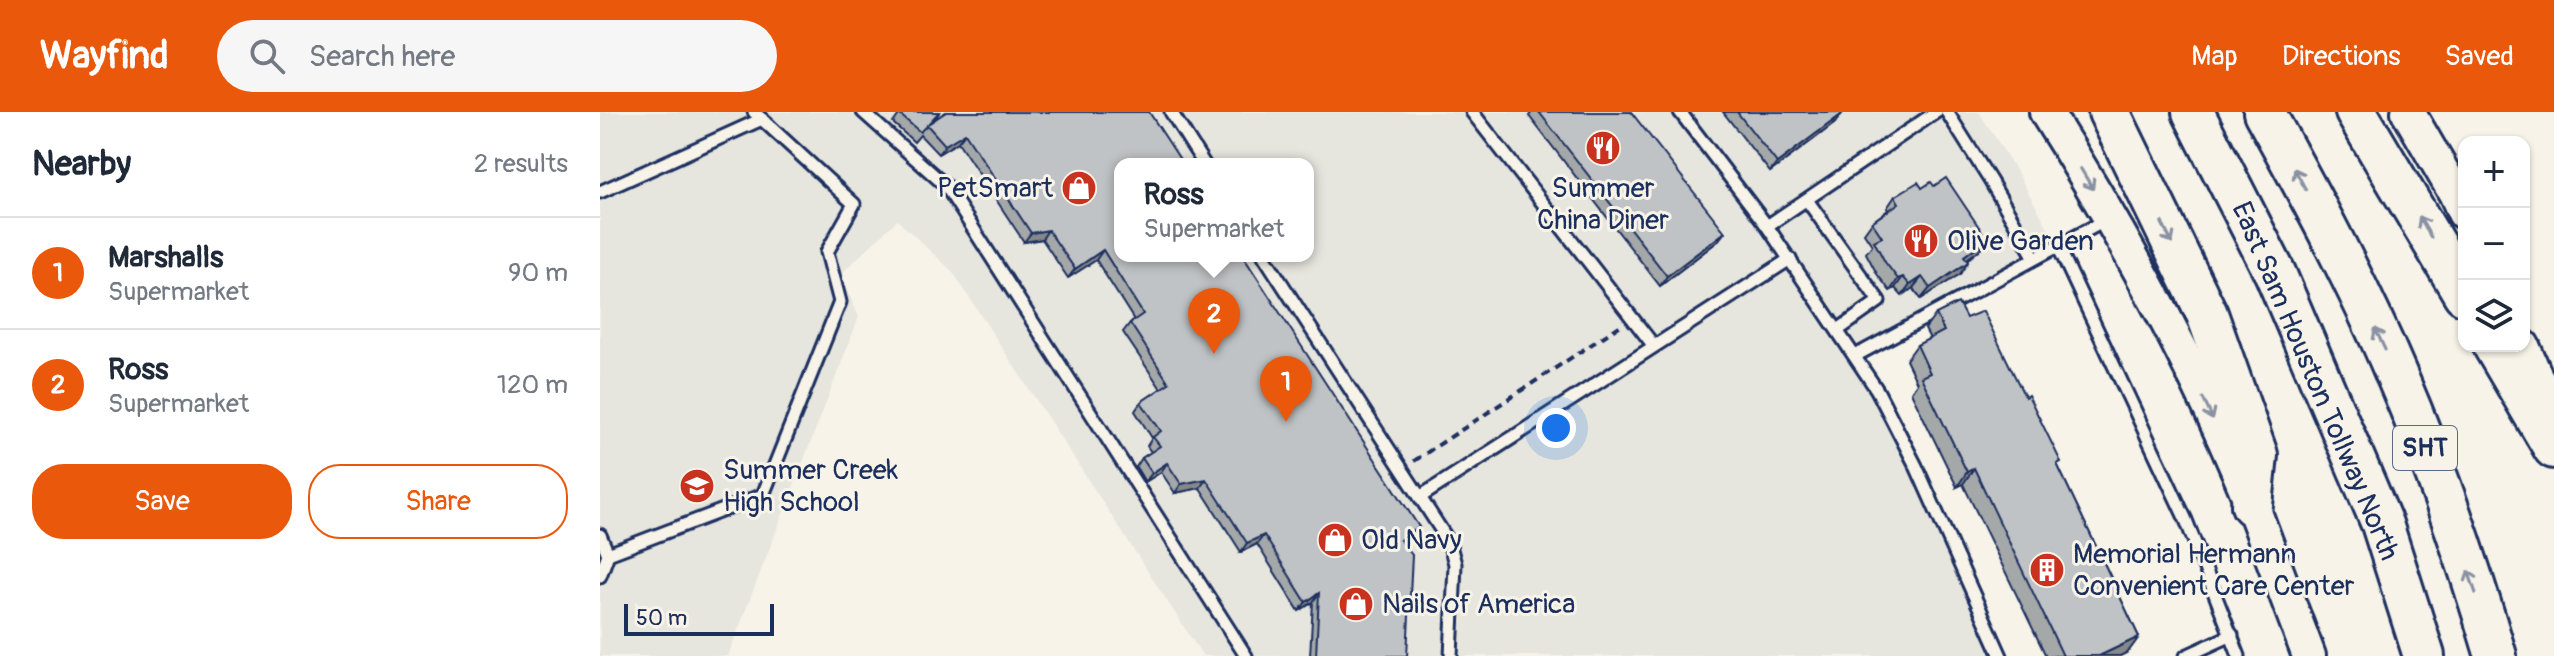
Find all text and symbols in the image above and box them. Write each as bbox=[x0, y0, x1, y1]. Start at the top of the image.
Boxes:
search box bbox=[217, 20, 777, 92]
text: Wayfind bbox=[40, 32, 169, 80]
icon: search bbox=[245, 34, 289, 78]
text: Search here bbox=[309, 38, 455, 75]
text: Map bbox=[2191, 39, 2238, 74]
text: Directions bbox=[2282, 39, 2401, 74]
text: Saved bbox=[2445, 39, 2514, 74]
restaurant icon: Summer China Diner bbox=[1584, 129, 1622, 167]
map controls bbox=[2458, 136, 2530, 352]
button: + bbox=[2458, 136, 2530, 208]
text: Nearby bbox=[32, 143, 131, 186]
text: 2 results bbox=[474, 148, 568, 180]
popup bbox=[1114, 158, 1314, 262]
one-way arrow bbox=[2079, 167, 2095, 190]
one-way arrow bbox=[2292, 168, 2308, 191]
shop icon: PetSmart bbox=[1060, 169, 1098, 207]
place label: PetSmart bbox=[937, 171, 1054, 206]
place label: Summer China Diner bbox=[1537, 171, 1669, 238]
text: Ross bbox=[1143, 176, 1204, 213]
street label: East Sam Houston Tollway North bbox=[2223, 196, 2407, 566]
button: − bbox=[2458, 208, 2530, 280]
text: Supermarket bbox=[1143, 213, 1285, 245]
one-way arrow bbox=[2417, 216, 2433, 239]
one-way arrow bbox=[2160, 220, 2175, 244]
restaurant icon: Olive Garden bbox=[1902, 222, 1940, 260]
place label: Olive Garden bbox=[1947, 224, 2094, 259]
text: Marshalls bbox=[108, 239, 223, 276]
text: 1 bbox=[53, 257, 63, 289]
text: 90 m bbox=[508, 257, 568, 289]
text: Supermarket bbox=[108, 276, 249, 308]
button: layers bbox=[2458, 280, 2530, 352]
pin: 2 bbox=[1188, 288, 1240, 354]
one-way arrow bbox=[2372, 327, 2387, 351]
text: Ross bbox=[108, 351, 168, 388]
pin: 1 bbox=[1260, 356, 1312, 422]
text: 2 bbox=[51, 369, 65, 401]
text: 120 m bbox=[497, 369, 568, 401]
text: Supermarket bbox=[108, 388, 249, 420]
one-way arrow bbox=[2201, 396, 2216, 420]
your location bbox=[1536, 408, 1576, 448]
road number: SHT bbox=[2393, 426, 2457, 470]
place label: Summer Creek High School bbox=[723, 453, 898, 520]
button: Save bbox=[32, 464, 292, 539]
button: Share bbox=[308, 464, 568, 539]
school or university icon: Summer Creek High School bbox=[678, 467, 716, 505]
shop icon: Old Navy bbox=[1316, 521, 1354, 559]
place label: Old Navy bbox=[1361, 523, 1462, 558]
place label: Memorial Hermann Convenient Care Center bbox=[2073, 537, 2355, 604]
building icon: Memorial Hermann Convenient Care Center bbox=[2028, 551, 2066, 589]
one-way arrow bbox=[2464, 570, 2479, 595]
shop icon: Nails of America bbox=[1337, 585, 1375, 623]
place label: Nails of America bbox=[1382, 587, 1575, 622]
scale bar bbox=[624, 600, 774, 636]
text: 50 m bbox=[636, 604, 687, 632]

